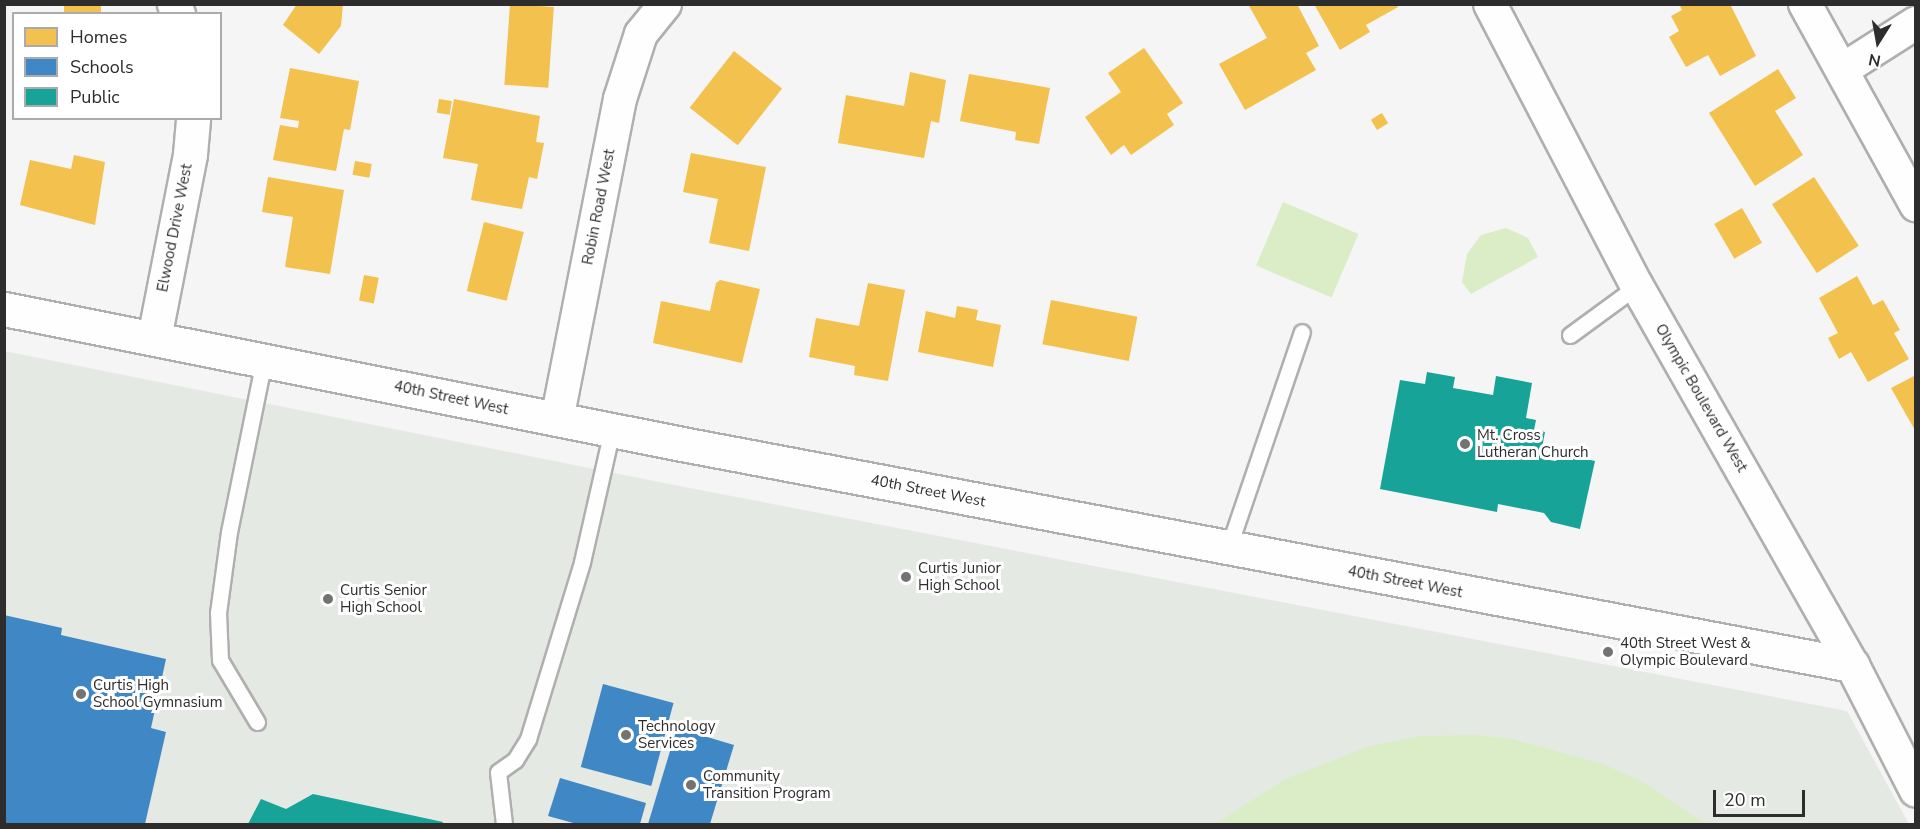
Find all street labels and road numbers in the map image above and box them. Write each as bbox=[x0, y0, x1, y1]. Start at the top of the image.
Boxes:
street label: Robin Road West bbox=[579, 148, 619, 266]
street label: Elwood Drive West bbox=[154, 162, 196, 294]
street label: Olympic Boulevard West bbox=[1651, 321, 1751, 475]
street label: 40th Street West bbox=[392, 377, 510, 419]
street label: 40th Street West bbox=[869, 471, 987, 511]
street label: 40th Street West bbox=[1346, 562, 1464, 602]

